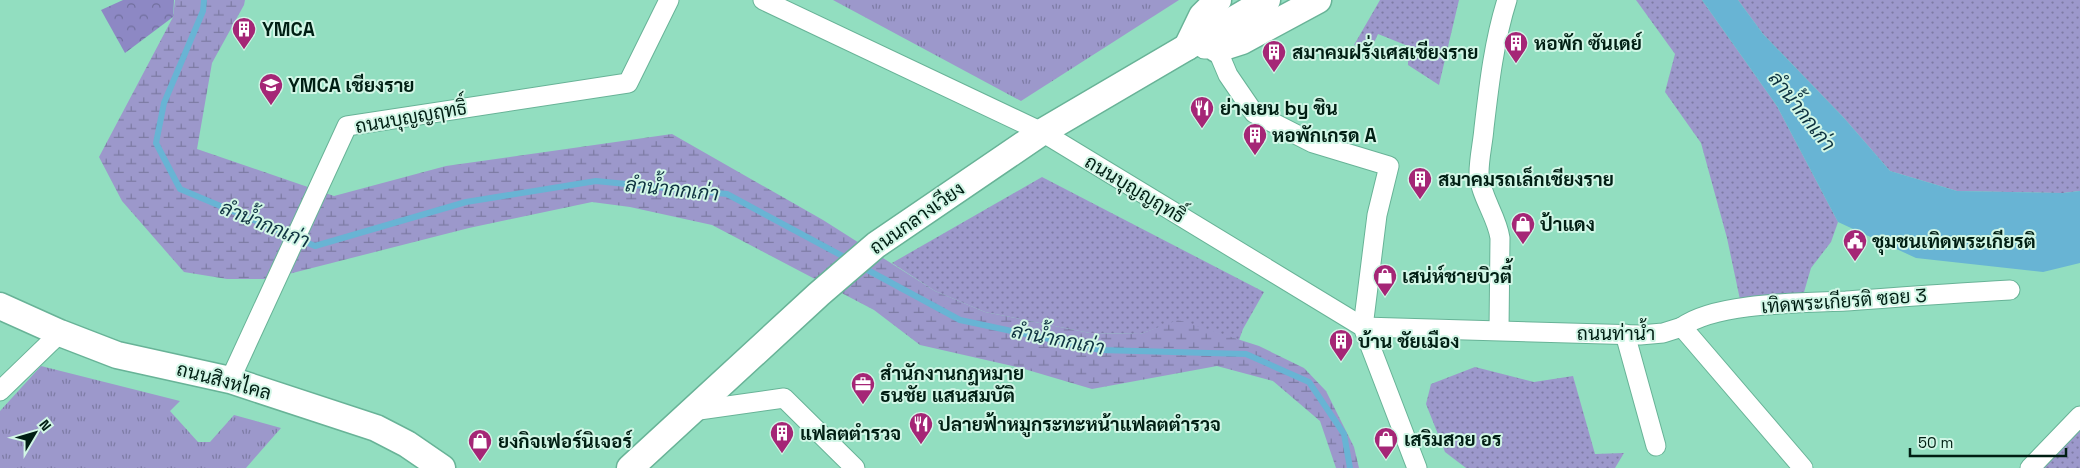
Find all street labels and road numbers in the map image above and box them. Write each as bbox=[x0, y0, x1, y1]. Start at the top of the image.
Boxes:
street label: ถนนบุญญฤทธิ์ bbox=[352, 89, 469, 139]
street label: ถนนบุญญฤทธิ์ bbox=[1080, 144, 1193, 229]
street label: ถนนกลางเวียง bbox=[865, 176, 969, 260]
street label: เทิดพระเกียรติ ซอย 3 bbox=[1760, 283, 1928, 319]
street label: ถนนท่าน้ำ bbox=[1577, 318, 1655, 346]
street label: ถนนสิงหไคล bbox=[174, 356, 274, 406]

